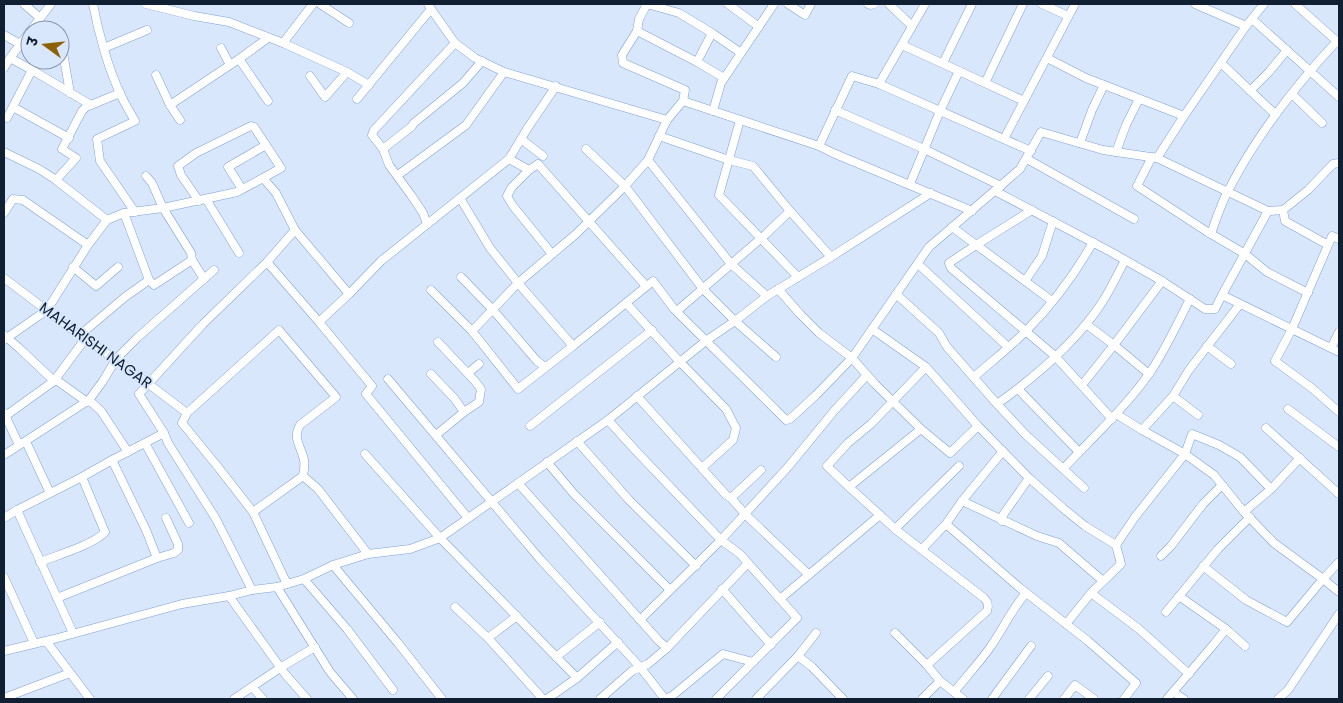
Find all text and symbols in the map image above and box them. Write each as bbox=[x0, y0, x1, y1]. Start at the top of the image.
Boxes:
north arrow bbox=[20, 20, 70, 70]
text: उ bbox=[21, 34, 43, 49]
street label: MAHARISHI NAGAR bbox=[35, 297, 157, 393]

